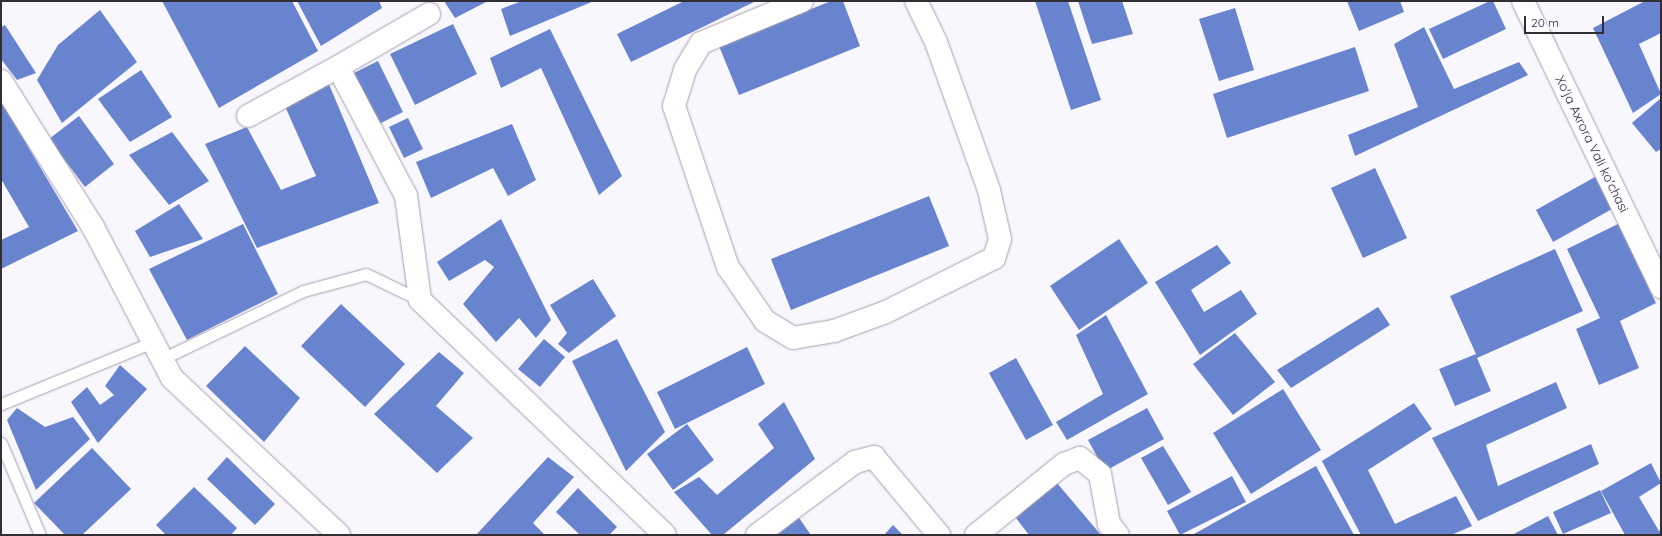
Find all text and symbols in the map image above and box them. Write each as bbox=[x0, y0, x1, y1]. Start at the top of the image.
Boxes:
scale bar bbox=[1526, 8, 1606, 34]
text: 20 m bbox=[1531, 15, 1559, 30]
street label: Xo'ja Axrora Vali ko'chasi bbox=[1552, 73, 1632, 215]

